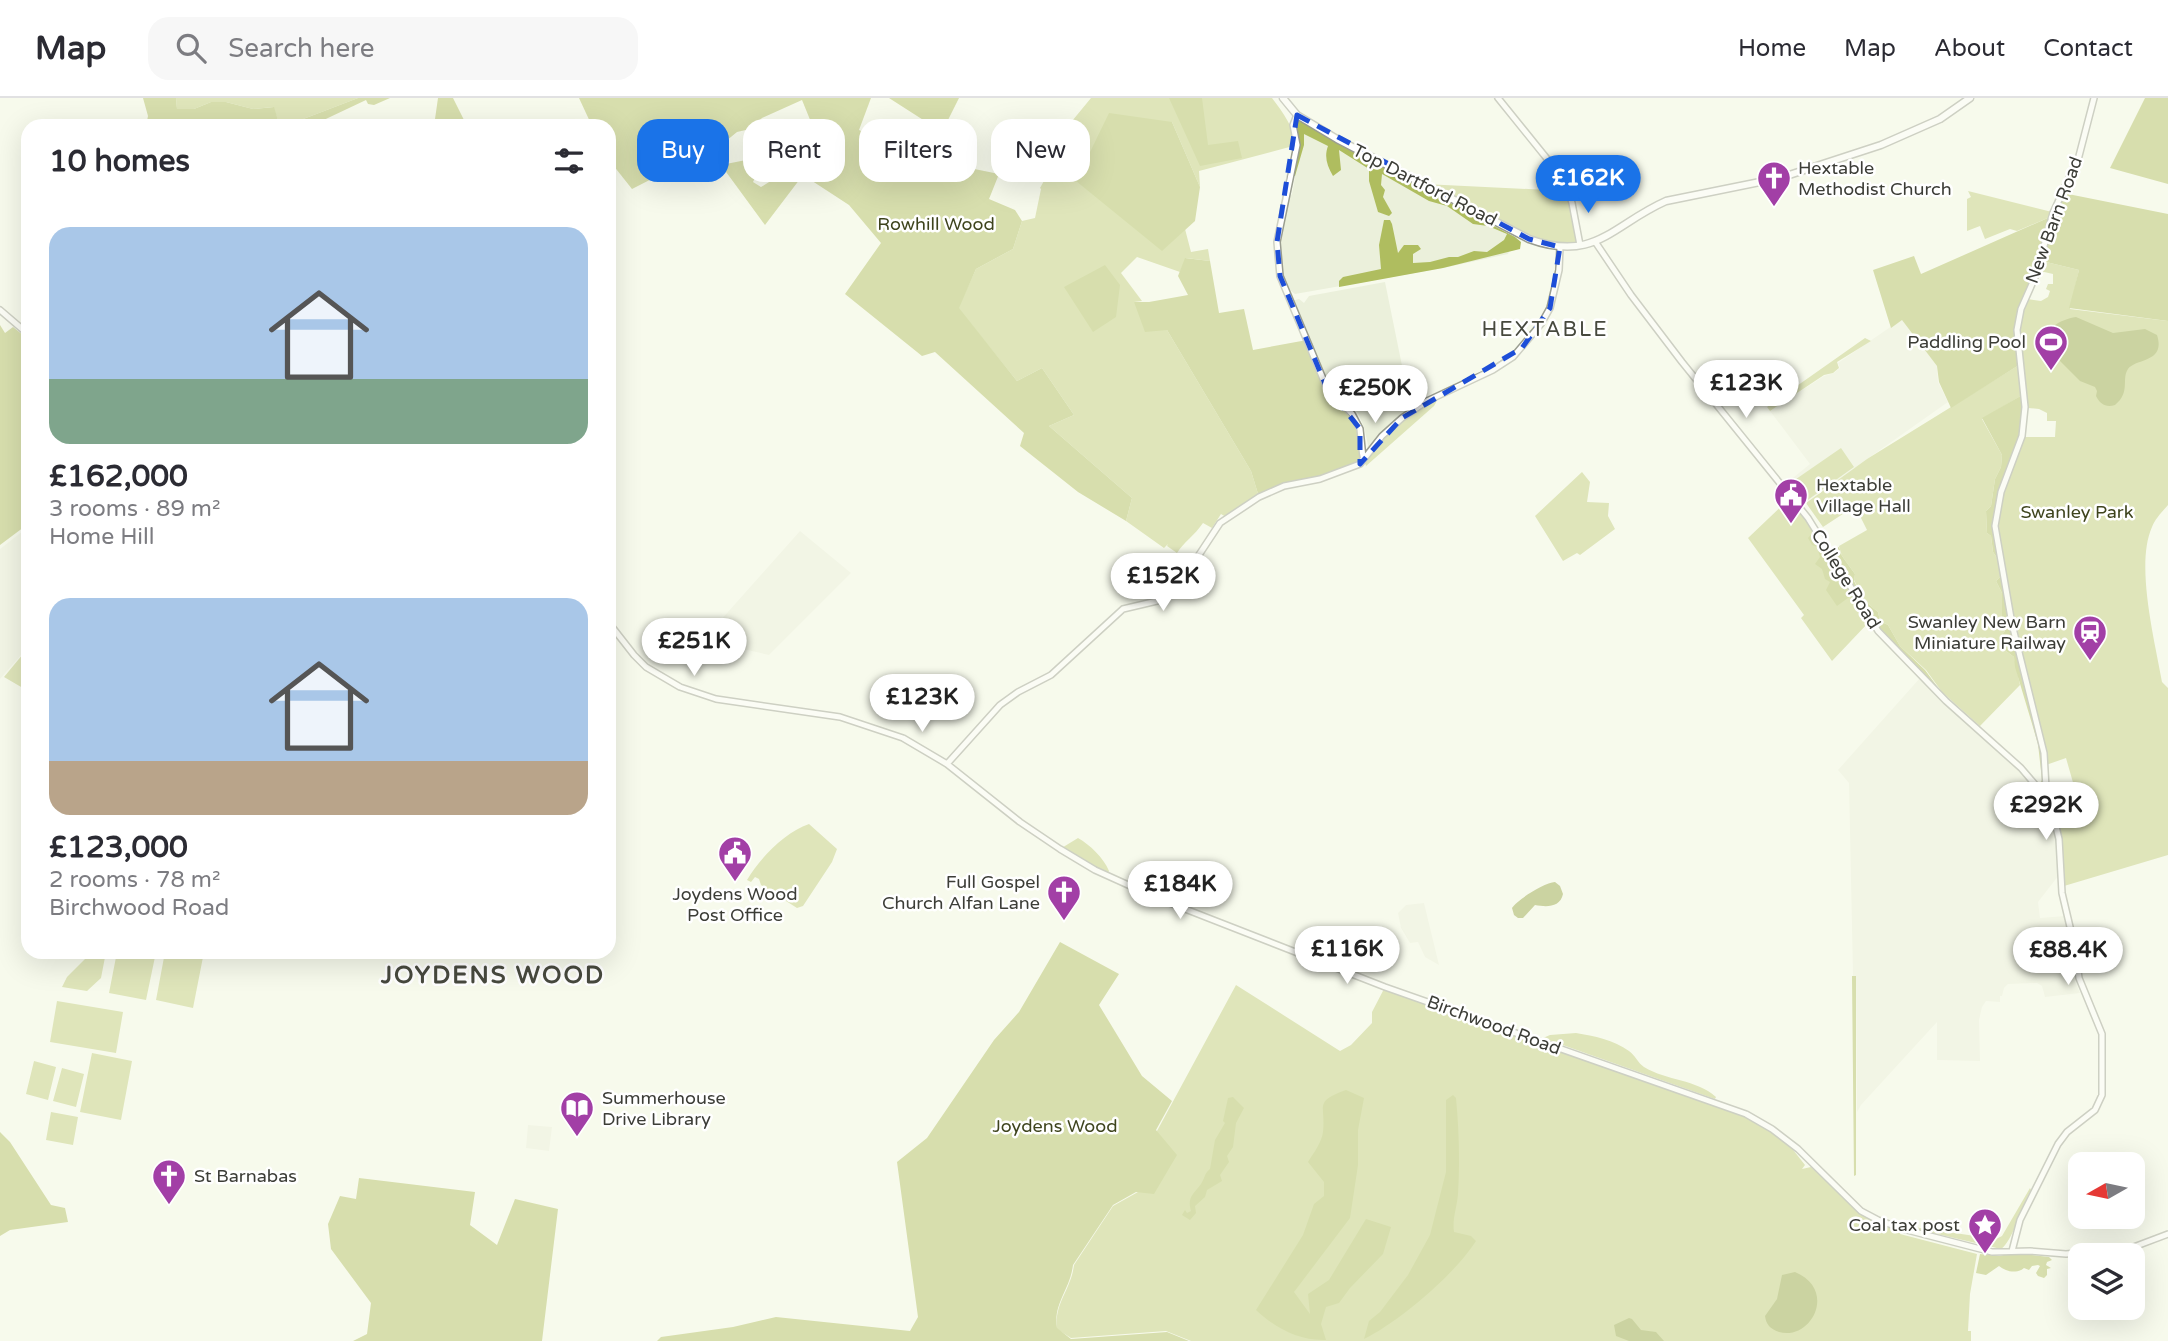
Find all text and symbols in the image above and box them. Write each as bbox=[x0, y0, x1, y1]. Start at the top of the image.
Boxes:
search box bbox=[148, 17, 638, 80]
text: Map bbox=[35, 29, 106, 68]
icon: search bbox=[172, 29, 210, 67]
text: Search here bbox=[228, 33, 374, 64]
text: Home bbox=[1738, 34, 1806, 63]
text: Map bbox=[1844, 34, 1896, 63]
text: About bbox=[1934, 34, 2005, 63]
text: Contact bbox=[2043, 34, 2133, 63]
chip: Buy bbox=[637, 119, 729, 182]
chip: Rent bbox=[743, 119, 845, 182]
chip: Filters bbox=[859, 119, 977, 182]
chip: New bbox=[991, 119, 1090, 182]
street label: Top Dartford Road bbox=[1349, 139, 1501, 231]
icon: filters bbox=[550, 142, 588, 180]
text: 10 homes bbox=[49, 143, 190, 180]
street label: New Barn Road bbox=[2021, 153, 2087, 287]
pin: £162K bbox=[1539, 156, 1637, 215]
place label: Hextable Methodist Church bbox=[1798, 157, 1952, 200]
church icon: Hextable Methodist Church bbox=[1755, 159, 1793, 208]
text: £162K bbox=[1552, 164, 1624, 192]
park label: Rowhill Wood bbox=[877, 213, 995, 235]
icon: home bbox=[256, 272, 382, 398]
district label: HEXTABLE bbox=[1481, 317, 1609, 342]
sports icon: Paddling Pool bbox=[2032, 323, 2070, 372]
place label: Paddling Pool bbox=[1907, 331, 2026, 353]
pin: £123K bbox=[1697, 360, 1795, 420]
pin: £250K bbox=[1326, 366, 1424, 425]
text: £123K bbox=[1710, 369, 1782, 397]
text: £250K bbox=[1339, 374, 1411, 402]
text: £162,000 bbox=[49, 458, 188, 495]
place label: Hextable Village Hall bbox=[1816, 474, 1911, 517]
public building icon: Hextable Village Hall bbox=[1772, 476, 1810, 525]
text: 3 rooms · 89 m² bbox=[49, 495, 220, 523]
park label: Swanley Park bbox=[2020, 501, 2134, 523]
text: Home Hill bbox=[49, 523, 154, 551]
street label: College Road bbox=[1807, 525, 1885, 633]
pin: £152K bbox=[1114, 554, 1212, 613]
text: £152K bbox=[1127, 562, 1199, 590]
place label: Swanley New Barn Miniature Railway bbox=[1908, 611, 2066, 654]
station icon: Swanley New Barn Miniature Railway bbox=[2071, 613, 2109, 662]
pin: £251K bbox=[645, 618, 743, 678]
text: £251K bbox=[658, 627, 730, 655]
icon: home bbox=[256, 643, 382, 769]
pin: £123K bbox=[873, 674, 971, 734]
text: £123K bbox=[886, 683, 958, 711]
pin: £292K bbox=[1997, 782, 2095, 842]
text: £292K bbox=[2010, 791, 2082, 819]
text: £123,000 bbox=[49, 829, 188, 866]
public building icon: Joydens Wood Post Office bbox=[716, 834, 754, 883]
pin: £184K bbox=[1131, 862, 1229, 921]
text: 2 rooms · 78 m² bbox=[49, 866, 220, 894]
text: £184K bbox=[1144, 870, 1216, 898]
place label: Full Gospel Church Alfan Lane bbox=[882, 871, 1040, 914]
church icon: Full Gospel Church Alfan Lane bbox=[1045, 873, 1083, 922]
place label: Joydens Wood Post Office bbox=[672, 883, 798, 926]
text: Birchwood Road bbox=[49, 894, 229, 922]
pin: £116K bbox=[1298, 926, 1396, 986]
pin: £88.4K bbox=[2011, 928, 2125, 987]
text: £116K bbox=[1311, 935, 1383, 963]
text: £88.4K bbox=[2029, 936, 2107, 964]
district label: JOYDENS WOOD bbox=[380, 961, 605, 990]
street label: Birchwood Road bbox=[1424, 991, 1564, 1059]
place label: Summerhouse Drive Library bbox=[602, 1087, 726, 1130]
library icon: Summerhouse Drive Library bbox=[558, 1089, 596, 1138]
park label: Joydens Wood bbox=[992, 1115, 1118, 1137]
north arrow bbox=[2068, 1152, 2146, 1228]
map controls bbox=[2068, 1152, 2145, 1320]
church icon: St Barnabas bbox=[150, 1157, 188, 1206]
place label: St Barnabas bbox=[194, 1165, 297, 1187]
place icon: Coal tax post bbox=[1966, 1206, 2004, 1255]
place label: Coal tax post bbox=[1848, 1214, 1960, 1236]
button: layers bbox=[2068, 1243, 2145, 1320]

